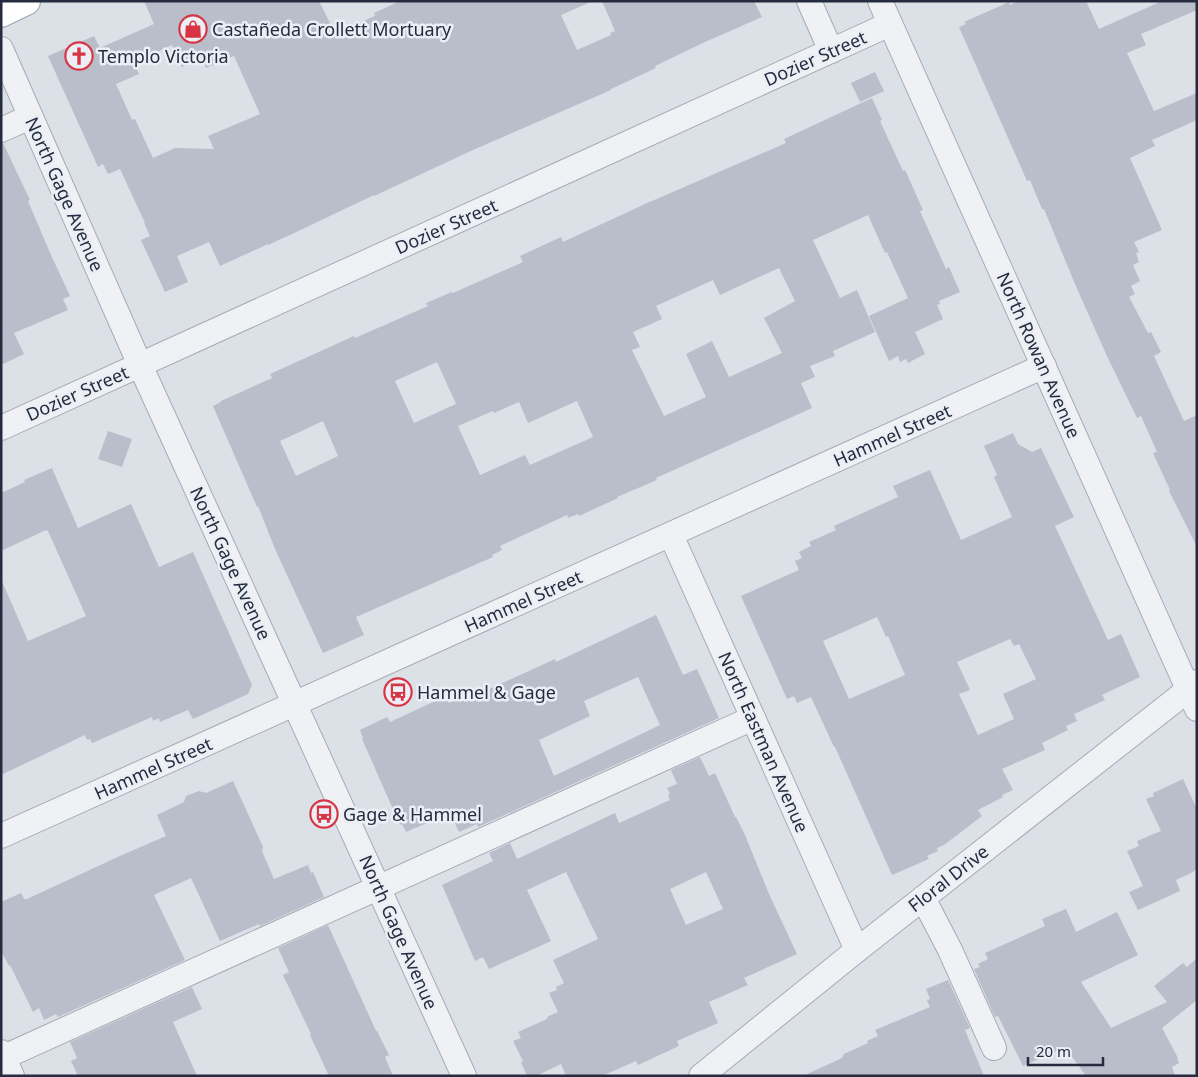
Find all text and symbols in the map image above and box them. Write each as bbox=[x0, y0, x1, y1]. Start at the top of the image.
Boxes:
shop icon: Castañeda Crollett Mortuary bbox=[178, 14, 208, 44]
place label: Castañeda Crollett Mortuary bbox=[212, 17, 452, 41]
street label: Dozier Street bbox=[760, 25, 870, 91]
church icon: Templo Victoria bbox=[64, 41, 94, 71]
place label: Templo Victoria bbox=[98, 44, 229, 68]
street label: North Gage Avenue bbox=[20, 113, 110, 275]
street label: Dozier Street bbox=[391, 193, 501, 259]
street label: North Rowan Avenue bbox=[992, 268, 1086, 442]
street label: Dozier Street bbox=[22, 360, 132, 426]
street label: Hammel Street bbox=[829, 398, 955, 472]
street label: North Gage Avenue bbox=[185, 482, 277, 644]
street label: Hammel Street bbox=[460, 564, 586, 638]
street label: North Eastman Avenue bbox=[713, 648, 815, 836]
bus stop icon: Hammel & Gage bbox=[383, 677, 413, 707]
place label: Hammel & Gage bbox=[417, 680, 556, 704]
street label: Hammel Street bbox=[90, 731, 216, 805]
bus stop icon: Gage & Hammel bbox=[309, 799, 339, 829]
place label: Gage & Hammel bbox=[343, 802, 482, 826]
street label: Floral Drive bbox=[903, 839, 993, 917]
street label: North Gage Avenue bbox=[354, 851, 444, 1013]
scale bar bbox=[1028, 1034, 1103, 1066]
text: 20 m bbox=[1036, 1041, 1071, 1061]

